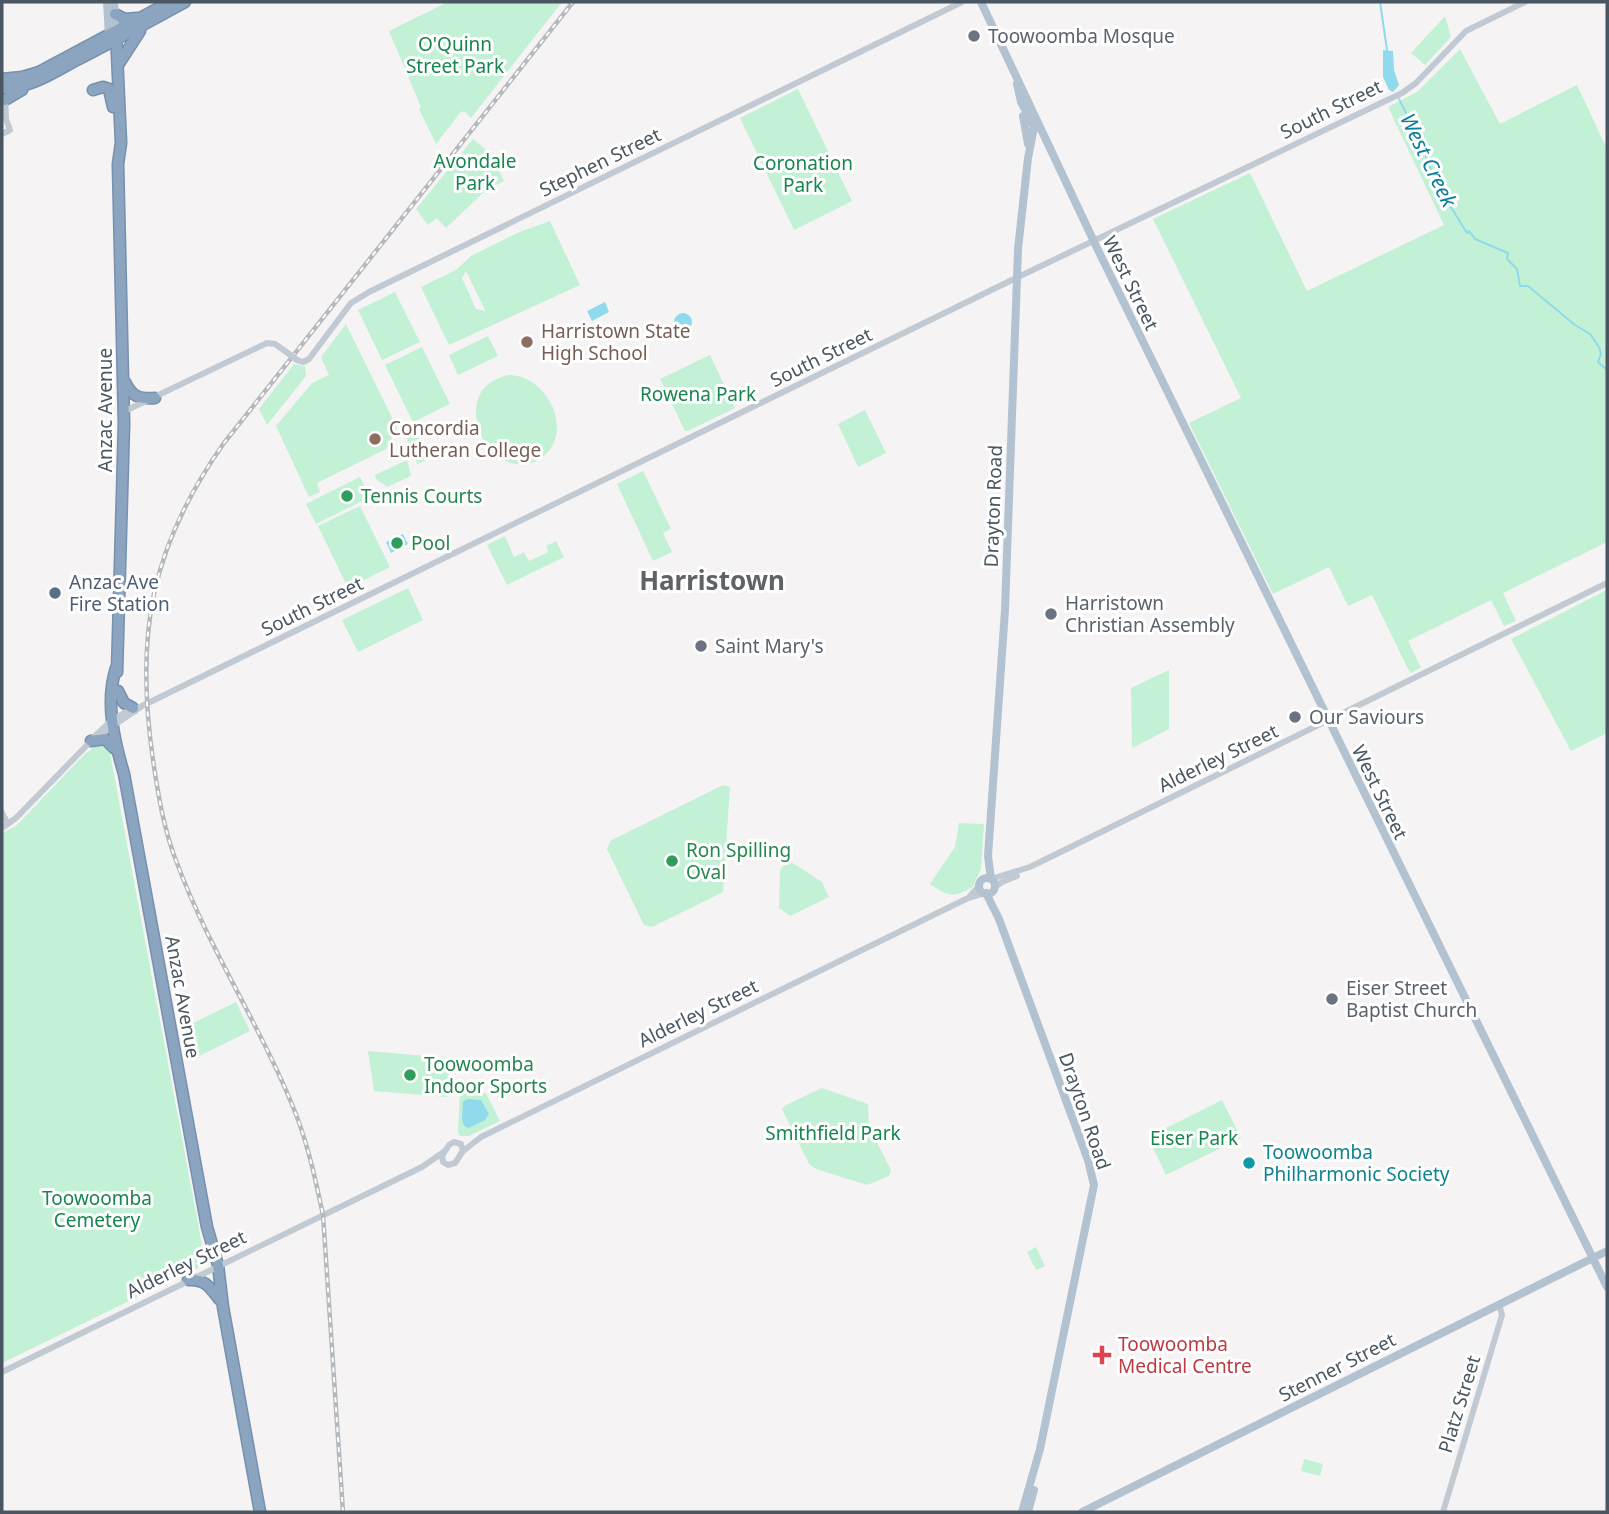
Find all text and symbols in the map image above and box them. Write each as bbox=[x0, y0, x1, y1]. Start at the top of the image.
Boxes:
place label: Toowoomba Mosque bbox=[988, 23, 1175, 49]
marker: Toowoomba Mosque bbox=[966, 28, 982, 44]
park label: O'Quinn Street Park bbox=[406, 31, 504, 79]
street label: South Street bbox=[1276, 73, 1386, 145]
water label: West Creek bbox=[1394, 108, 1464, 213]
street label: Stephen Street bbox=[535, 121, 665, 203]
park label: Avondale Park bbox=[434, 148, 517, 196]
park label: Coronation Park bbox=[753, 150, 853, 198]
street label: West Street bbox=[1097, 231, 1165, 335]
place label: Harristown State High School bbox=[541, 318, 691, 366]
street label: South Street bbox=[766, 321, 876, 393]
marker: Harristown State High School bbox=[519, 334, 535, 350]
street label: Anzac Avenue bbox=[92, 348, 118, 472]
park label: Rowena Park bbox=[640, 381, 756, 407]
place label: Concordia Lutheran College bbox=[389, 415, 541, 463]
marker: Concordia Lutheran College bbox=[367, 431, 383, 447]
street label: Drayton Road bbox=[978, 444, 1008, 568]
place label: Tennis Courts bbox=[361, 483, 482, 509]
marker: Tennis Courts bbox=[339, 488, 355, 504]
place label: Pool bbox=[411, 530, 450, 556]
marker: Pool bbox=[389, 535, 405, 551]
district label: Harristown bbox=[639, 562, 785, 598]
place label: Anzac Ave Fire Station bbox=[69, 569, 170, 617]
street label: South Street bbox=[257, 570, 367, 642]
marker: Anzac Ave Fire Station bbox=[47, 585, 63, 601]
place label: Harristown Christian Assembly bbox=[1065, 590, 1235, 638]
marker: Harristown Christian Assembly bbox=[1043, 606, 1059, 622]
place label: Saint Mary's bbox=[715, 633, 824, 659]
marker: Saint Mary's bbox=[693, 638, 709, 654]
place label: Our Saviours bbox=[1309, 704, 1424, 730]
marker: Our Saviours bbox=[1287, 709, 1303, 725]
street label: Alderley Street bbox=[1154, 718, 1282, 798]
street label: West Street bbox=[1346, 740, 1414, 844]
place label: Ron Spilling Oval bbox=[686, 837, 791, 885]
marker: Ron Spilling Oval bbox=[664, 853, 680, 869]
street label: Anzac Avenue bbox=[159, 934, 207, 1060]
street label: Alderley Street bbox=[634, 973, 762, 1053]
place label: Eiser Street Baptist Church bbox=[1346, 975, 1477, 1023]
marker: Eiser Street Baptist Church bbox=[1324, 991, 1340, 1007]
street label: Drayton Road bbox=[1053, 1049, 1117, 1173]
place label: Toowoomba Indoor Sports bbox=[424, 1051, 547, 1099]
marker: Toowoomba Indoor Sports bbox=[402, 1067, 418, 1083]
park label: Smithfield Park bbox=[765, 1120, 901, 1146]
park label: Eiser Park bbox=[1150, 1125, 1238, 1151]
place label: Toowoomba Philharmonic Society bbox=[1263, 1139, 1450, 1187]
marker: Toowoomba Philharmonic Society bbox=[1241, 1155, 1257, 1171]
park label: Toowoomba Cemetery bbox=[42, 1185, 152, 1233]
street label: Alderley Street bbox=[122, 1224, 250, 1304]
street label: Stenner Street bbox=[1274, 1326, 1400, 1408]
place label: Toowoomba Medical Centre bbox=[1118, 1331, 1252, 1379]
marker: Toowoomba Medical Centre bbox=[1092, 1345, 1112, 1365]
street label: Platz Street bbox=[1432, 1352, 1486, 1456]

